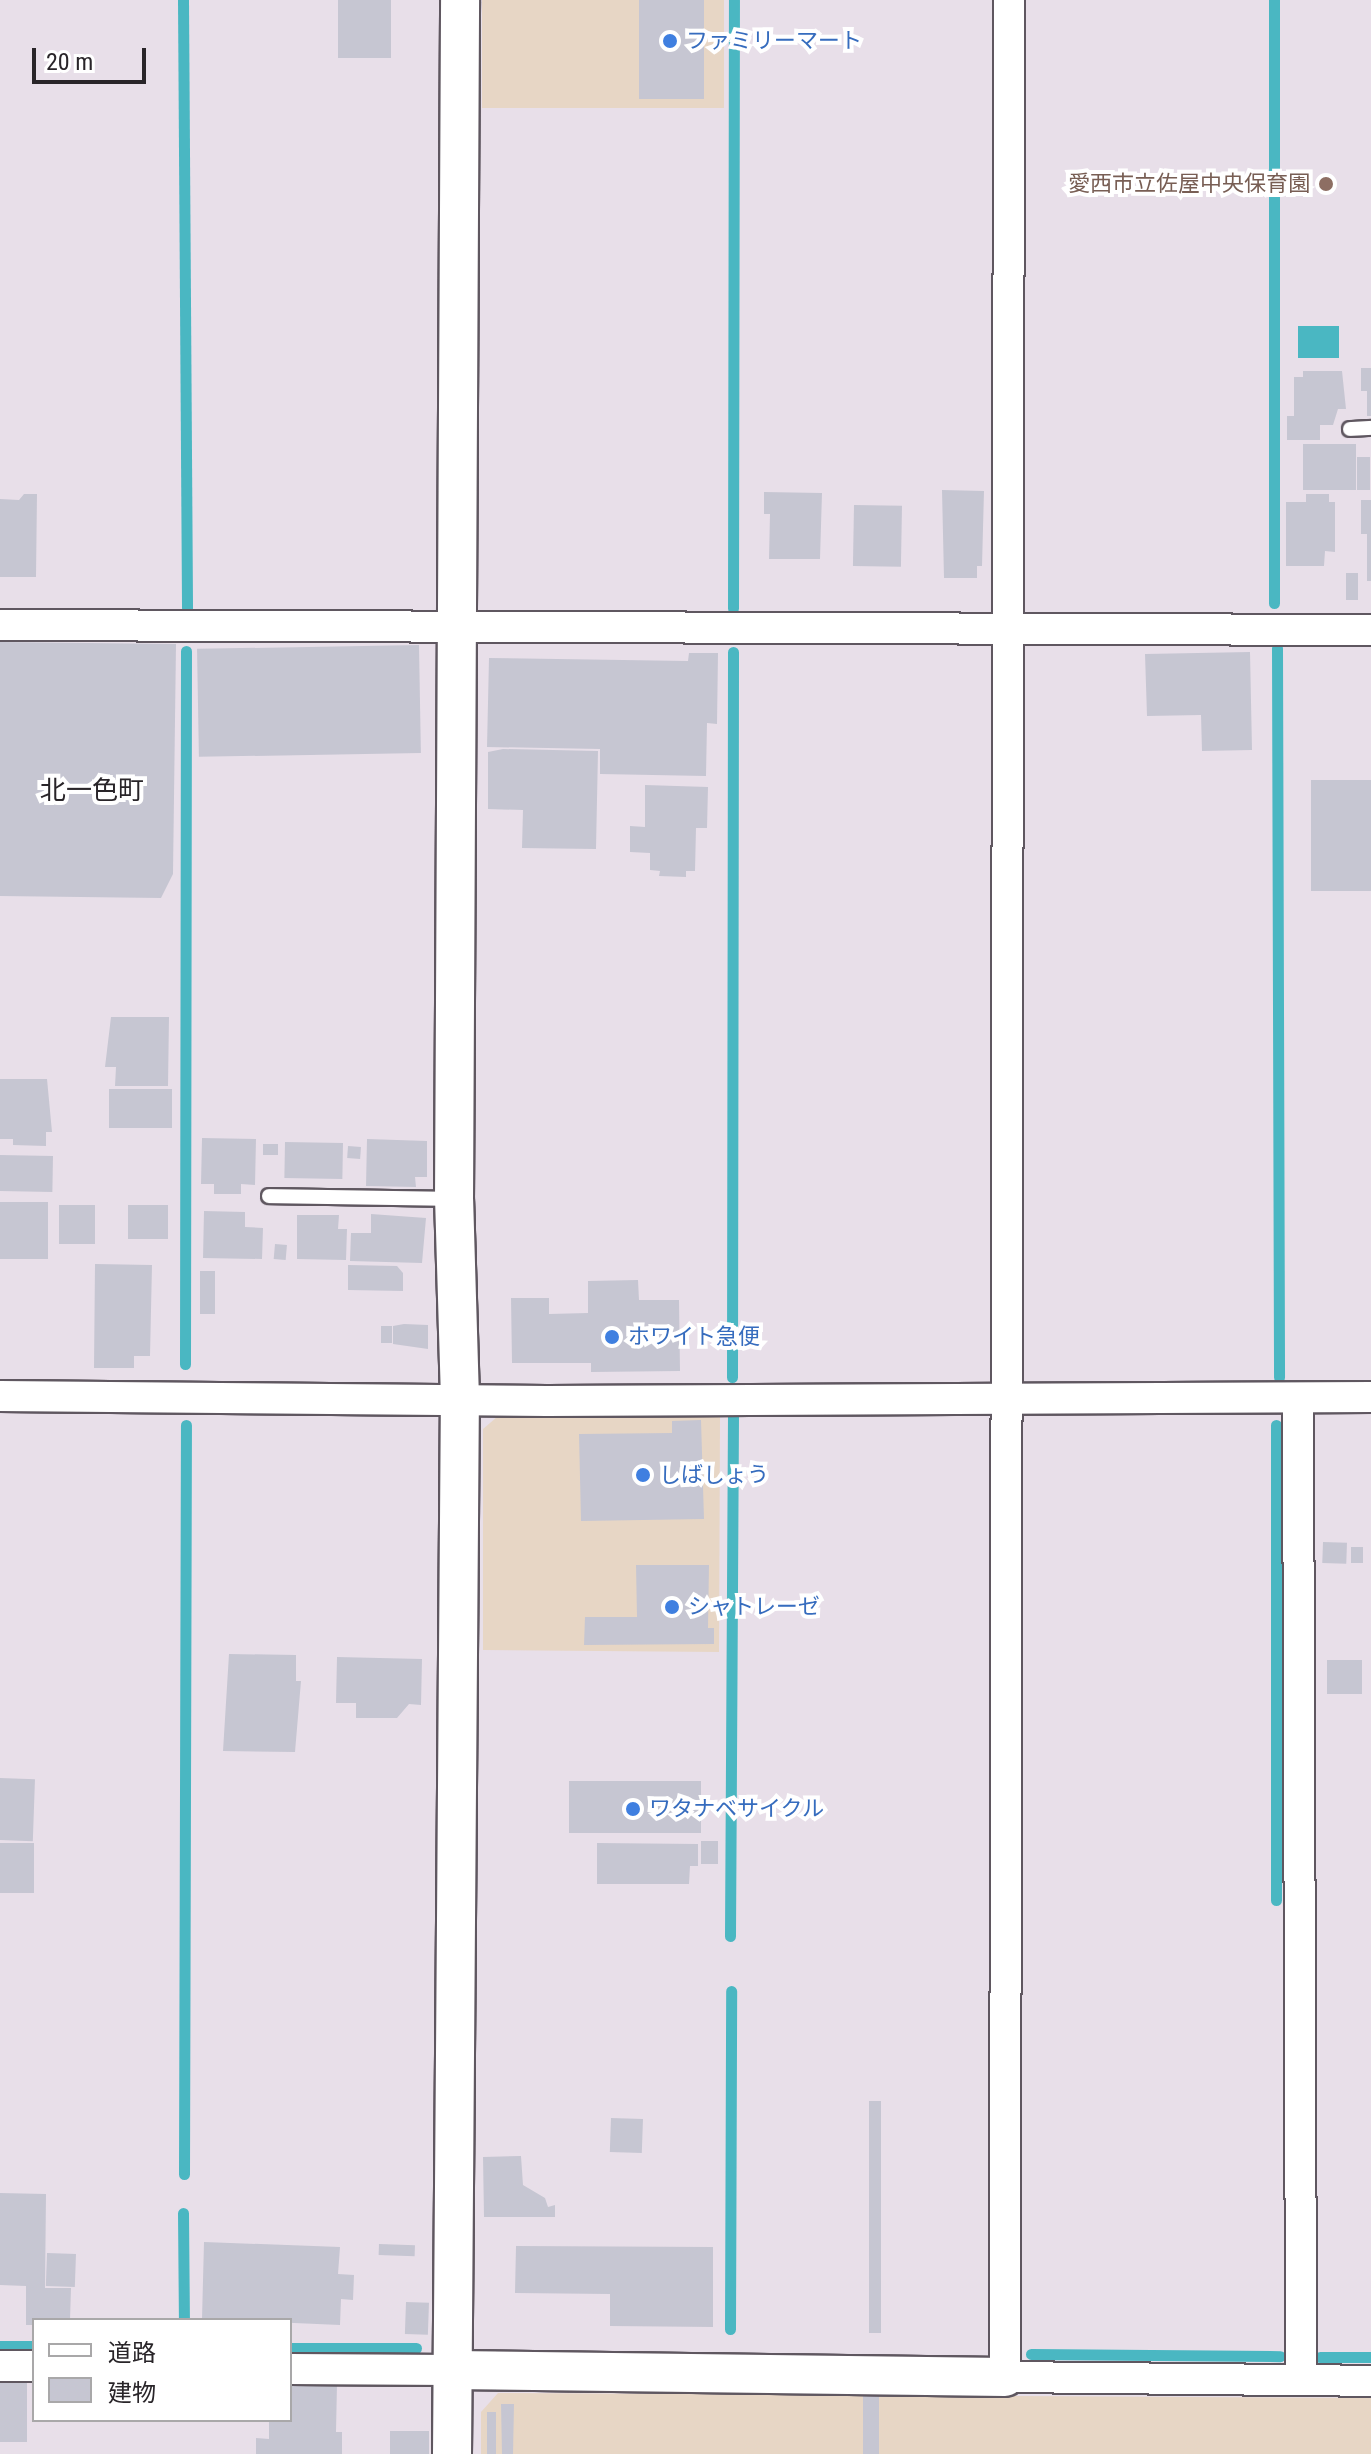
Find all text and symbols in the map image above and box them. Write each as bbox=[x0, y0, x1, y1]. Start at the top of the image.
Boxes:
place label: ファミリーマート bbox=[686, 28, 862, 54]
scale bar bbox=[36, 32, 150, 82]
marker: ファミリーマート bbox=[661, 32, 679, 50]
text: 20 m bbox=[46, 48, 93, 76]
place label: 愛西市立佐屋中央保育園 bbox=[1068, 171, 1310, 197]
marker: 愛西市立佐屋中央保育園 bbox=[1317, 175, 1335, 193]
district label: 北一色町 bbox=[40, 775, 144, 807]
place label: ホワイト急便 bbox=[628, 1324, 760, 1350]
marker: ホワイト急便 bbox=[603, 1328, 621, 1346]
place label: しばしょう bbox=[659, 1462, 769, 1488]
marker: しばしょう bbox=[634, 1466, 652, 1484]
place label: シャトレーゼ bbox=[688, 1594, 820, 1620]
marker: シャトレーゼ bbox=[663, 1598, 681, 1616]
place label: ワタナベサイクル bbox=[649, 1796, 825, 1822]
marker: ワタナベサイクル bbox=[624, 1800, 642, 1818]
legend bbox=[32, 2318, 292, 2422]
text: 道路 bbox=[108, 2339, 156, 2367]
text: 建物 bbox=[108, 2379, 156, 2407]

